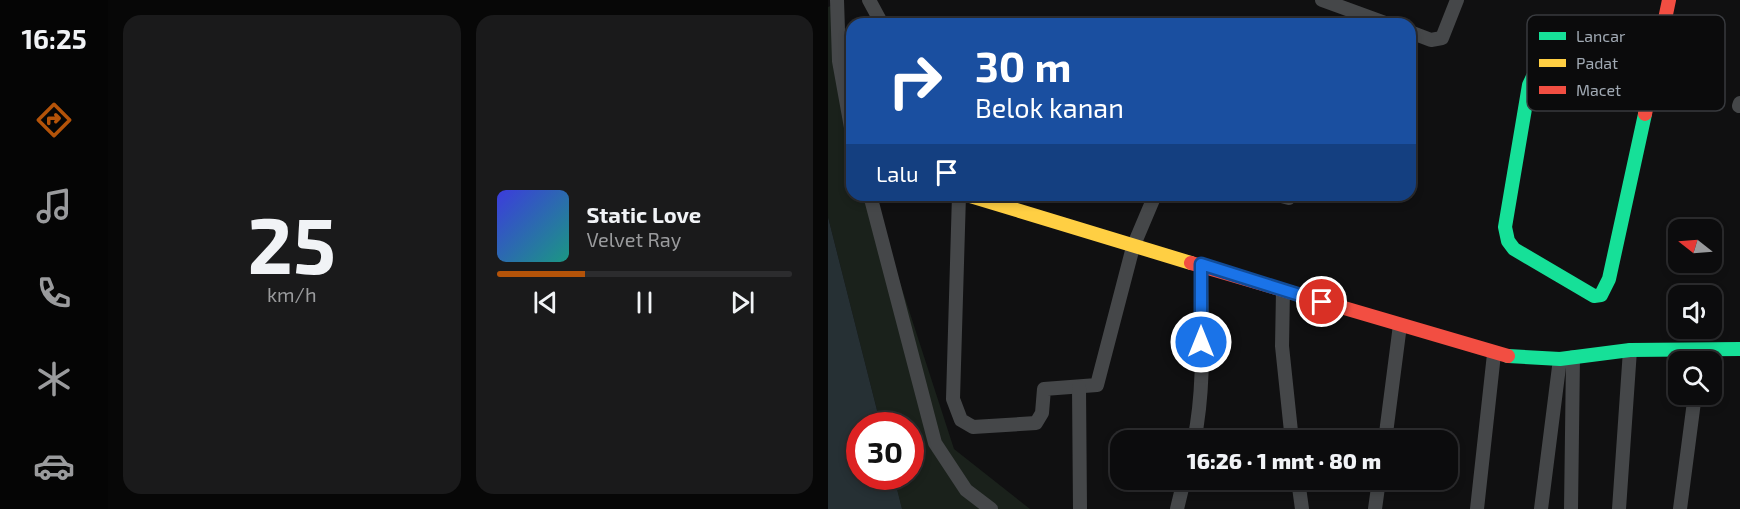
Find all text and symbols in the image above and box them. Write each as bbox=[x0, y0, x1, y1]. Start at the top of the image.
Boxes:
legend bbox=[1527, 15, 1725, 111]
text: 16:25 bbox=[21, 22, 87, 54]
text: Lancar bbox=[1576, 26, 1626, 45]
text: 30 m bbox=[975, 40, 1071, 90]
icon: right bbox=[876, 42, 954, 120]
text: Padat bbox=[1576, 53, 1618, 72]
text: Macet bbox=[1576, 80, 1621, 99]
text: Belok kanan bbox=[975, 91, 1124, 123]
icon: directions bbox=[33, 99, 75, 141]
icon: arrive bbox=[930, 156, 963, 189]
text: Lalu bbox=[876, 160, 918, 186]
icon: music bbox=[33, 185, 75, 227]
text: 25 bbox=[248, 196, 336, 290]
text: Static Love bbox=[587, 201, 701, 227]
north arrow bbox=[1668, 219, 1722, 273]
map controls bbox=[1668, 219, 1722, 405]
text: Velvet Ray bbox=[587, 227, 681, 251]
icon: phone bbox=[33, 272, 75, 314]
pin bbox=[1296, 276, 1347, 327]
text: km/h bbox=[267, 282, 317, 306]
icon: arrive bbox=[1305, 285, 1338, 318]
button: sound bbox=[1668, 285, 1722, 339]
icon: previous bbox=[529, 286, 562, 319]
icon: pause bbox=[628, 286, 661, 319]
icon: next bbox=[726, 286, 759, 319]
position arrow bbox=[1169, 310, 1233, 374]
button: search bbox=[1668, 351, 1722, 405]
icon: climate bbox=[33, 358, 75, 400]
speed limit sign: 30 bbox=[846, 412, 924, 490]
icon: car bbox=[33, 445, 75, 487]
text: 16:26 · 1 mnt · 80 m bbox=[1187, 447, 1381, 473]

